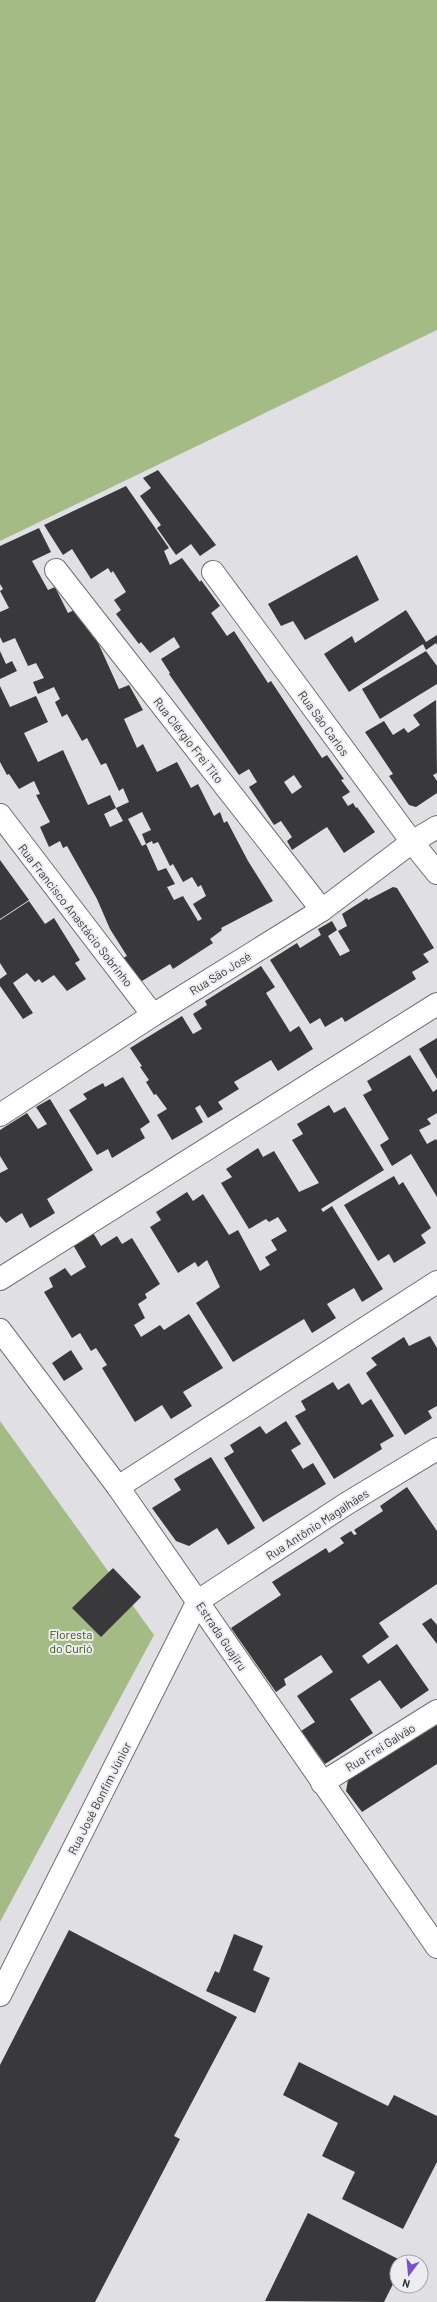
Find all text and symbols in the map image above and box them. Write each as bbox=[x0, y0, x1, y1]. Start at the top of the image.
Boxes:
street label: Rua São Carlos bbox=[296, 688, 352, 758]
street label: Rua Clérgio Frei Tito bbox=[151, 694, 227, 786]
street label: Rua Francisco Anastácio Sobrinho bbox=[16, 841, 136, 989]
street label: Rua São José bbox=[187, 949, 253, 997]
street label: Rua Antônio Magalhães bbox=[263, 1485, 371, 1562]
street label: Estrada Guajiru bbox=[194, 1599, 250, 1673]
park label: Floresta do Curió bbox=[49, 1627, 93, 1655]
street label: Rua Frei Galvão bbox=[343, 1720, 417, 1774]
street label: Rua José Bonfim Júnior bbox=[65, 1739, 134, 1857]
north arrow bbox=[389, 2254, 429, 2294]
text: N bbox=[401, 2277, 411, 2291]

